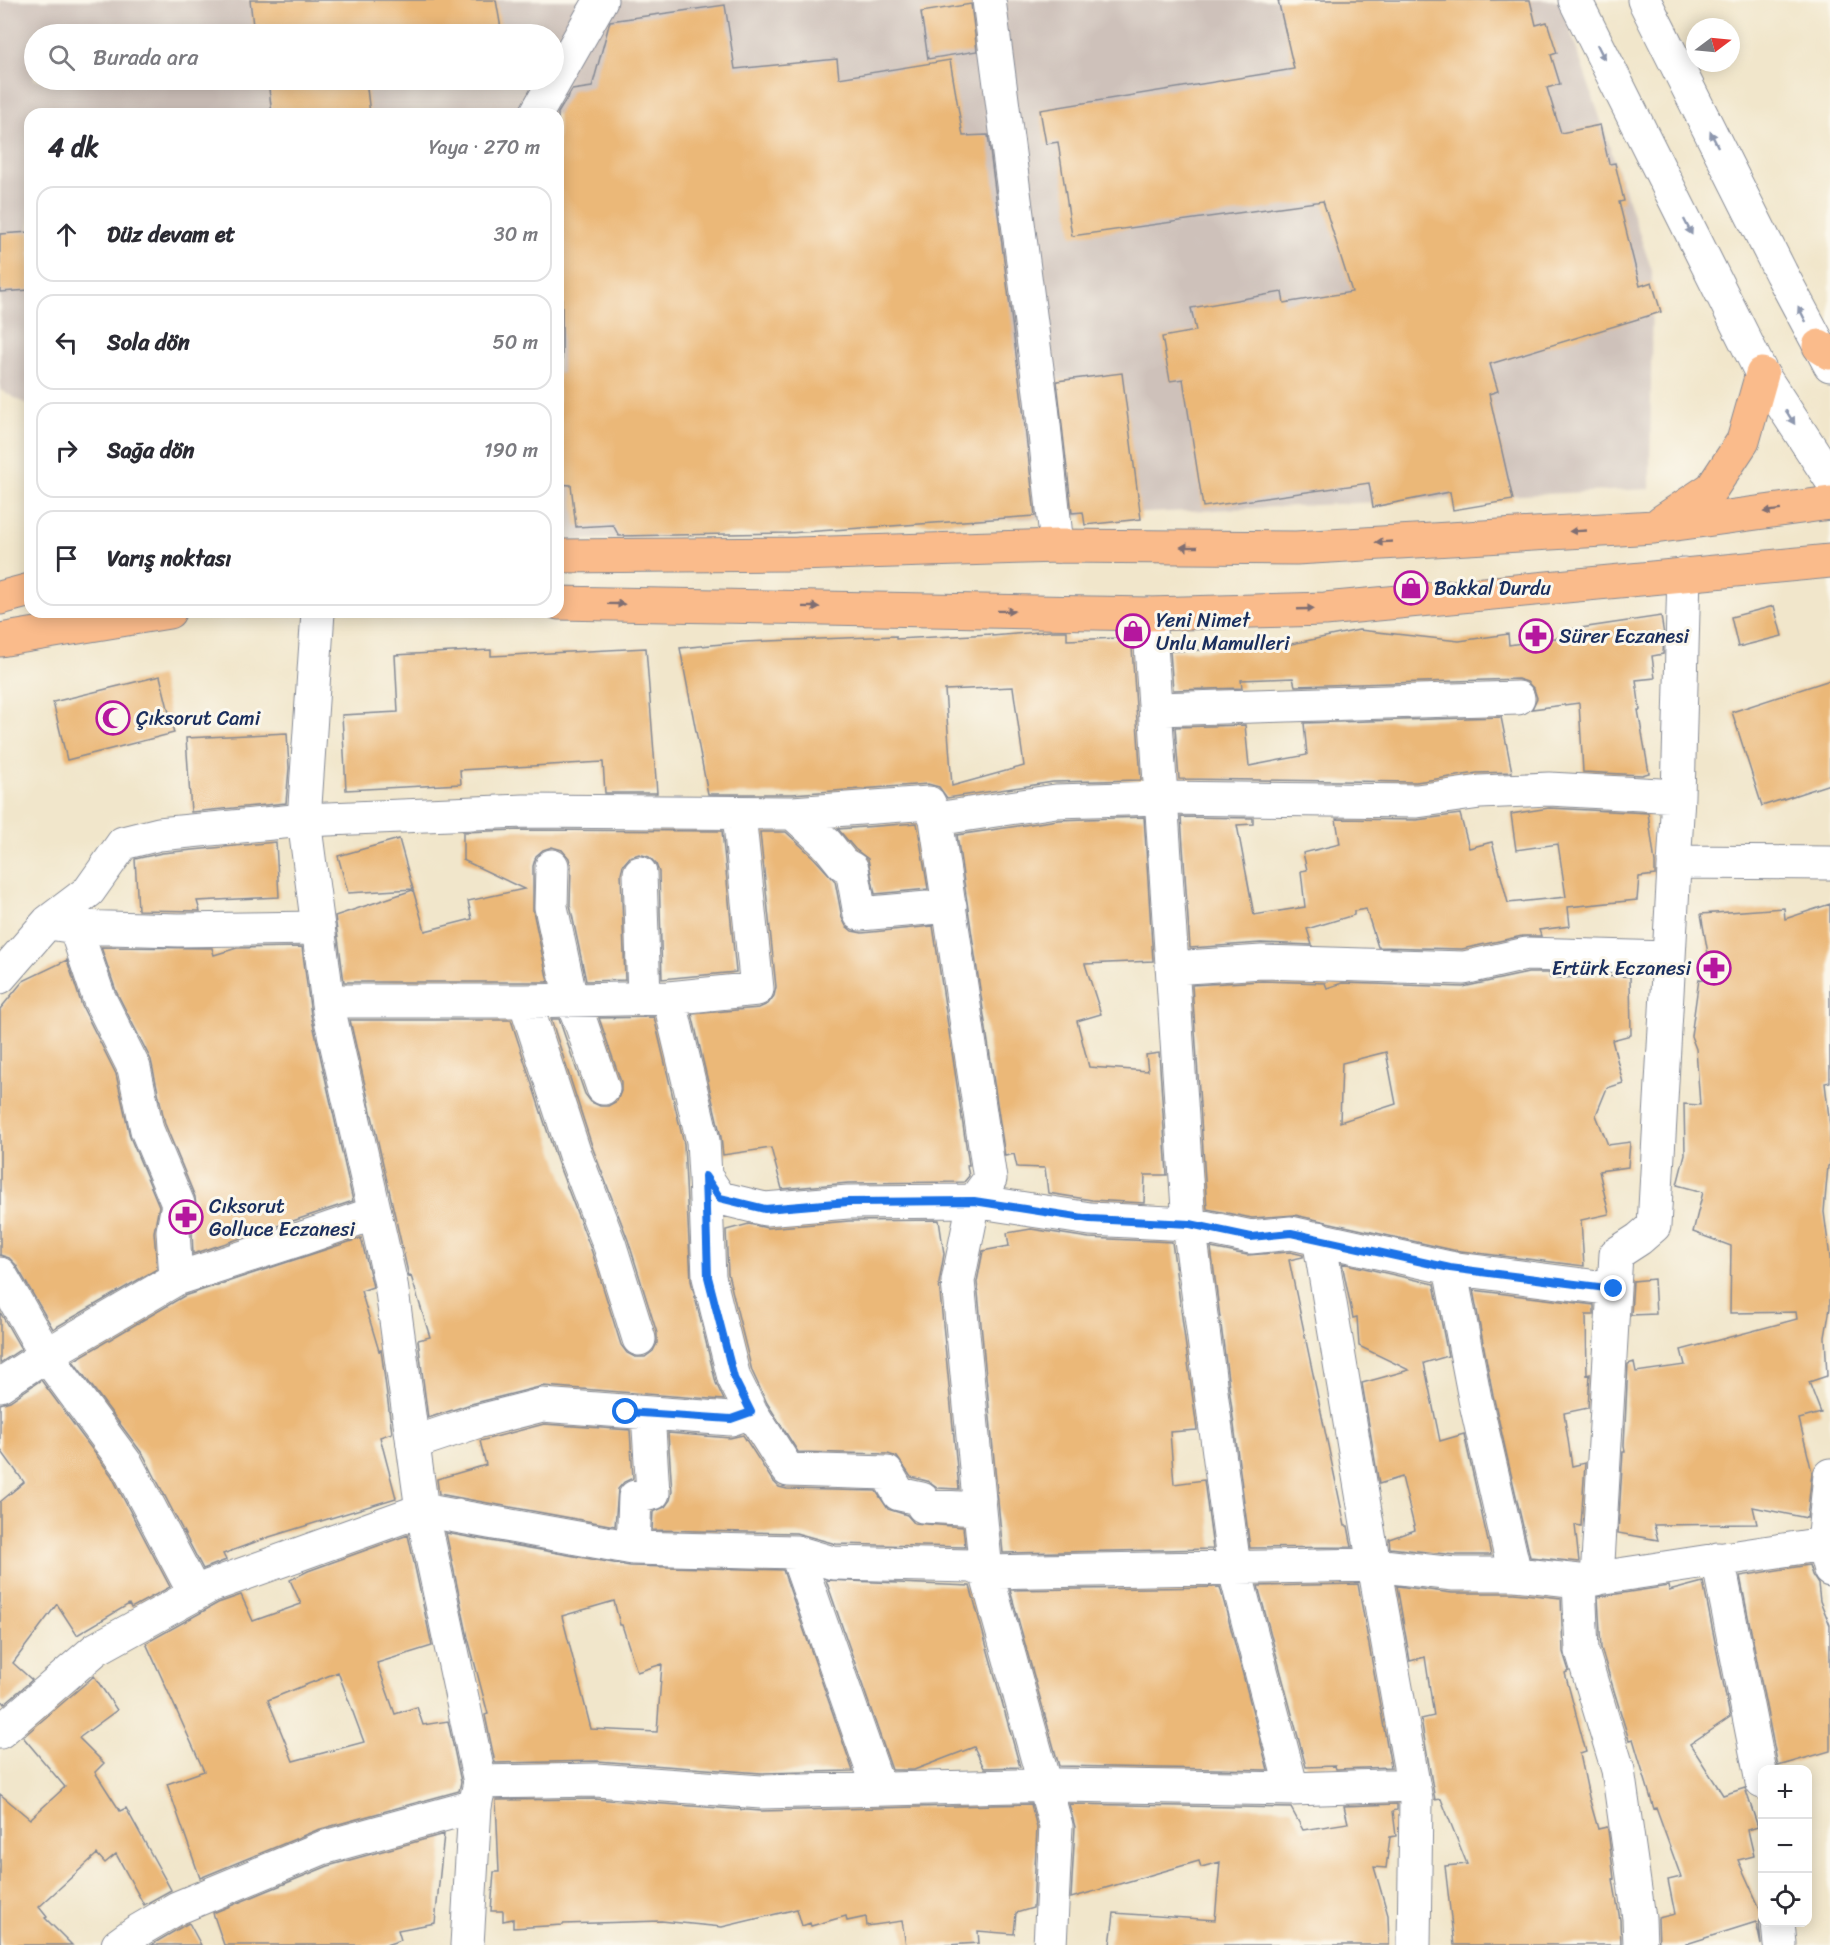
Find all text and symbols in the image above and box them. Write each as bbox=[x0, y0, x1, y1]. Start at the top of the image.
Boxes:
north arrow bbox=[1686, 18, 1740, 72]
search box bbox=[24, 24, 564, 90]
text: Burada ara bbox=[93, 38, 198, 77]
icon: search bbox=[45, 41, 78, 74]
one-way arrow bbox=[1596, 44, 1605, 61]
text: 4 dk bbox=[48, 124, 99, 170]
text: Yaya · 270 m bbox=[429, 130, 540, 165]
one-way arrow bbox=[1709, 131, 1719, 148]
text: Düz devam et bbox=[107, 215, 235, 254]
text: 30 m bbox=[494, 217, 538, 252]
icon: ahead bbox=[50, 218, 83, 251]
one-way arrow bbox=[1683, 218, 1693, 235]
one-way arrow bbox=[1797, 305, 1807, 322]
text: Sola dön bbox=[107, 323, 190, 362]
text: 50 m bbox=[493, 325, 538, 360]
icon: left bbox=[50, 326, 83, 359]
one-way arrow bbox=[1784, 409, 1795, 425]
text: Sağa dön bbox=[107, 431, 194, 470]
text: 190 m bbox=[484, 433, 538, 468]
icon: right bbox=[50, 434, 83, 467]
one-way arrow bbox=[1762, 506, 1781, 515]
one-way arrow bbox=[1569, 527, 1588, 536]
one-way arrow bbox=[1374, 538, 1393, 547]
text: Varış noktası bbox=[107, 539, 231, 578]
icon: arrive bbox=[50, 542, 83, 575]
one-way arrow bbox=[1179, 542, 1198, 552]
shop icon: Bakkal Durdu bbox=[1393, 570, 1429, 606]
place label: Bakkal Durdu bbox=[1434, 571, 1551, 606]
one-way arrow bbox=[607, 599, 626, 609]
one-way arrow bbox=[802, 603, 821, 612]
place label: Yeni Nimet Unlu Mamulleri bbox=[1156, 603, 1291, 661]
one-way arrow bbox=[1297, 604, 1316, 614]
one-way arrow bbox=[997, 606, 1016, 616]
shop icon: Yeni Nimet Unlu Mamulleri bbox=[1115, 613, 1151, 649]
pharmacy icon: Sürer Eczanesi bbox=[1518, 618, 1554, 654]
place label: Sürer Eczanesi bbox=[1559, 619, 1690, 654]
mosque icon: Çıksorut Cami bbox=[95, 700, 131, 736]
place label: Çıksorut Cami bbox=[136, 701, 262, 736]
pharmacy icon: Ertürk Eczanesi bbox=[1696, 950, 1732, 986]
place label: Ertürk Eczanesi bbox=[1552, 951, 1691, 986]
place label: Cıksorut Golluce Eczanesi bbox=[209, 1189, 356, 1247]
pharmacy icon: Cıksorut Golluce Eczanesi bbox=[168, 1199, 204, 1235]
route end bbox=[1600, 1275, 1626, 1301]
route start bbox=[612, 1398, 638, 1424]
map controls bbox=[1758, 1765, 1812, 1927]
button: + bbox=[1758, 1765, 1812, 1819]
button: − bbox=[1758, 1819, 1812, 1873]
button: locate bbox=[1758, 1873, 1812, 1927]

